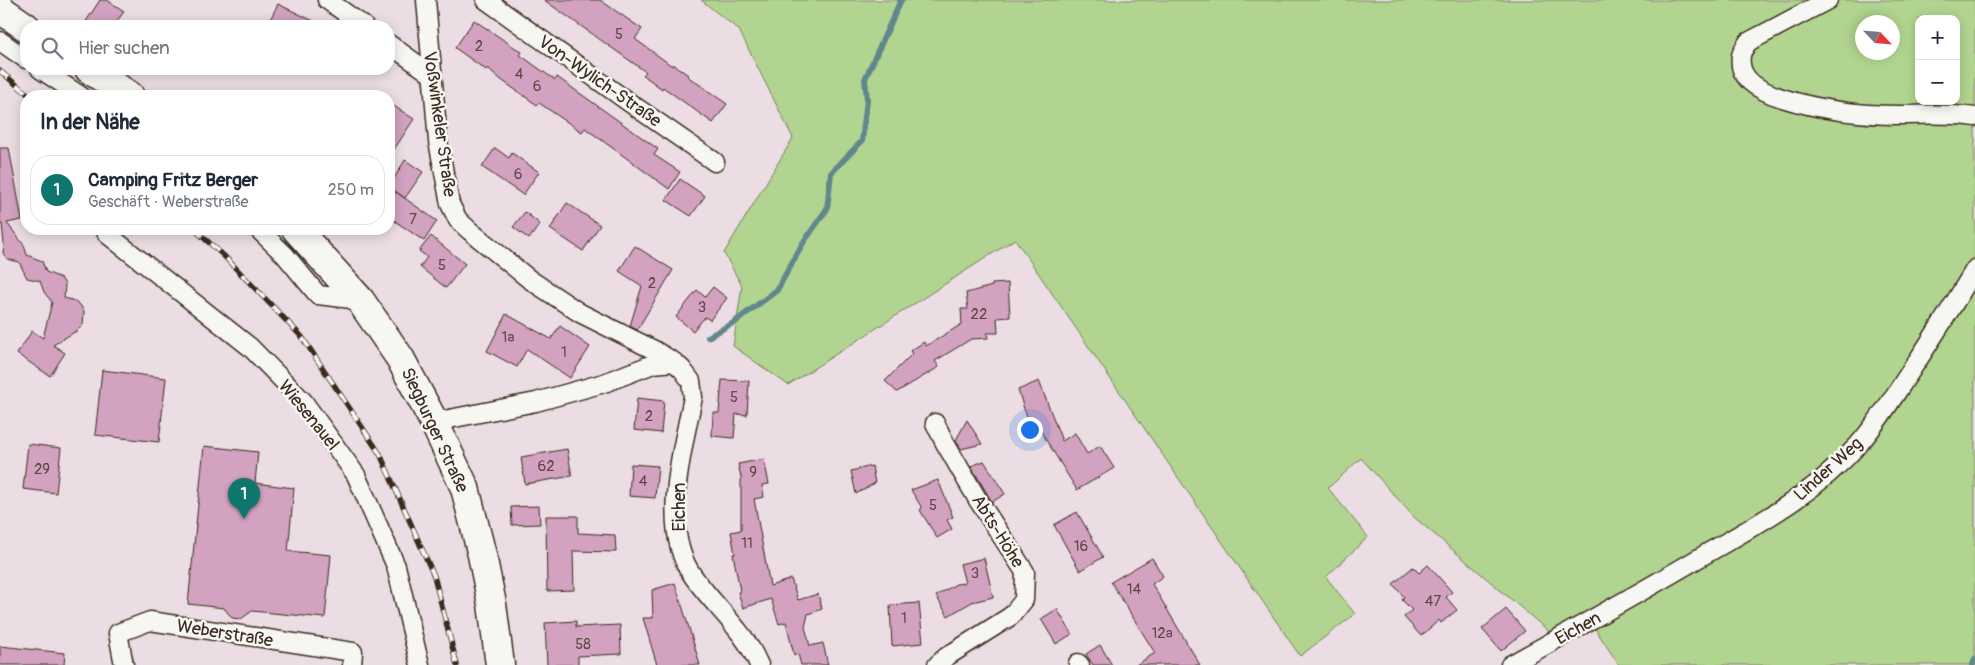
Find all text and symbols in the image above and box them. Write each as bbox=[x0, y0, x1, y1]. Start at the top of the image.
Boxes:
north arrow bbox=[1855, 15, 1900, 60]
map controls bbox=[1915, 15, 1960, 105]
button: + bbox=[1915, 15, 1960, 60]
search box bbox=[20, 20, 395, 75]
house number: 5 bbox=[615, 25, 623, 44]
street label: Von-Wylich-Straße bbox=[534, 30, 666, 133]
icon: search bbox=[38, 34, 66, 62]
text: Hier suchen bbox=[78, 36, 170, 60]
house number: 2 bbox=[475, 37, 483, 56]
street label: Voßwinkeler Straße bbox=[418, 50, 461, 198]
button: − bbox=[1915, 60, 1960, 105]
house number: 4 bbox=[515, 65, 524, 84]
house number: 6 bbox=[533, 77, 541, 96]
text: In der Nähe bbox=[40, 109, 140, 136]
house number: 6 bbox=[514, 165, 522, 184]
text: Camping Fritz Berger bbox=[88, 168, 258, 192]
text: 1 bbox=[54, 180, 60, 200]
text: 250 m bbox=[328, 180, 374, 200]
text: Geschäft · Weberstraße bbox=[88, 192, 248, 212]
house number: 7 bbox=[409, 210, 417, 229]
house number: 5 bbox=[438, 256, 446, 275]
house number: 2 bbox=[648, 274, 656, 293]
house number: 3 bbox=[698, 298, 706, 317]
house number: 22 bbox=[971, 305, 987, 324]
house number: 1a bbox=[502, 328, 514, 347]
house number: 1 bbox=[561, 343, 567, 362]
street label: Siegburger Straße bbox=[396, 364, 474, 497]
street label: Wiesenauel bbox=[273, 375, 344, 455]
house number: 5 bbox=[730, 388, 738, 407]
house number: 2 bbox=[645, 407, 653, 426]
your location bbox=[1017, 417, 1043, 443]
street label: Linder Weg bbox=[1789, 432, 1868, 506]
house number: 62 bbox=[537, 457, 555, 476]
house number: 29 bbox=[34, 460, 50, 479]
house number: 9 bbox=[749, 463, 757, 482]
house number: 4 bbox=[639, 472, 648, 491]
pin: 1 bbox=[228, 478, 260, 519]
street label: Eichen bbox=[668, 483, 691, 531]
street label: Abts-Höhe bbox=[966, 490, 1029, 572]
house number: 5 bbox=[929, 496, 937, 515]
house number: 11 bbox=[741, 534, 753, 553]
house number: 16 bbox=[1074, 537, 1088, 556]
house number: 3 bbox=[971, 564, 979, 583]
house number: 14 bbox=[1127, 580, 1142, 599]
house number: 47 bbox=[1425, 592, 1441, 611]
street label: Eichen bbox=[1551, 607, 1605, 650]
house number: 1 bbox=[901, 609, 907, 628]
street label: Weberstraße bbox=[175, 615, 275, 652]
house number: 12a bbox=[1151, 624, 1173, 643]
house number: 58 bbox=[575, 635, 591, 654]

